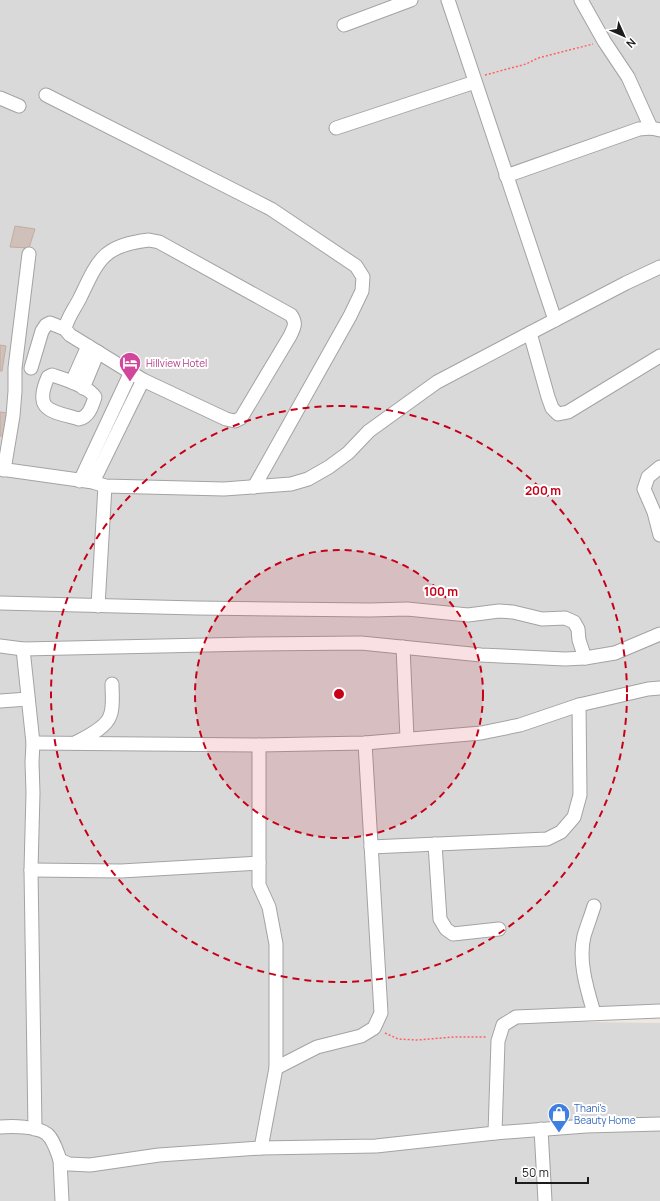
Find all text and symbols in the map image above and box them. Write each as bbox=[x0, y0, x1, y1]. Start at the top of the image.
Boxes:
north arrow bbox=[604, 16, 644, 56]
text: N bbox=[623, 35, 640, 52]
hotel icon: Hillview Hotel bbox=[117, 350, 143, 383]
place label: Hillview Hotel bbox=[146, 356, 207, 370]
text: 200 m bbox=[525, 482, 561, 499]
text: 100 m bbox=[424, 583, 458, 600]
centre of rings bbox=[332, 687, 346, 701]
shop icon: Thani's Beauty Home bbox=[546, 1101, 572, 1134]
place label: Thani's Beauty Home bbox=[574, 1101, 636, 1127]
scale bar bbox=[516, 1159, 588, 1185]
text: 50 m bbox=[522, 1164, 549, 1181]

